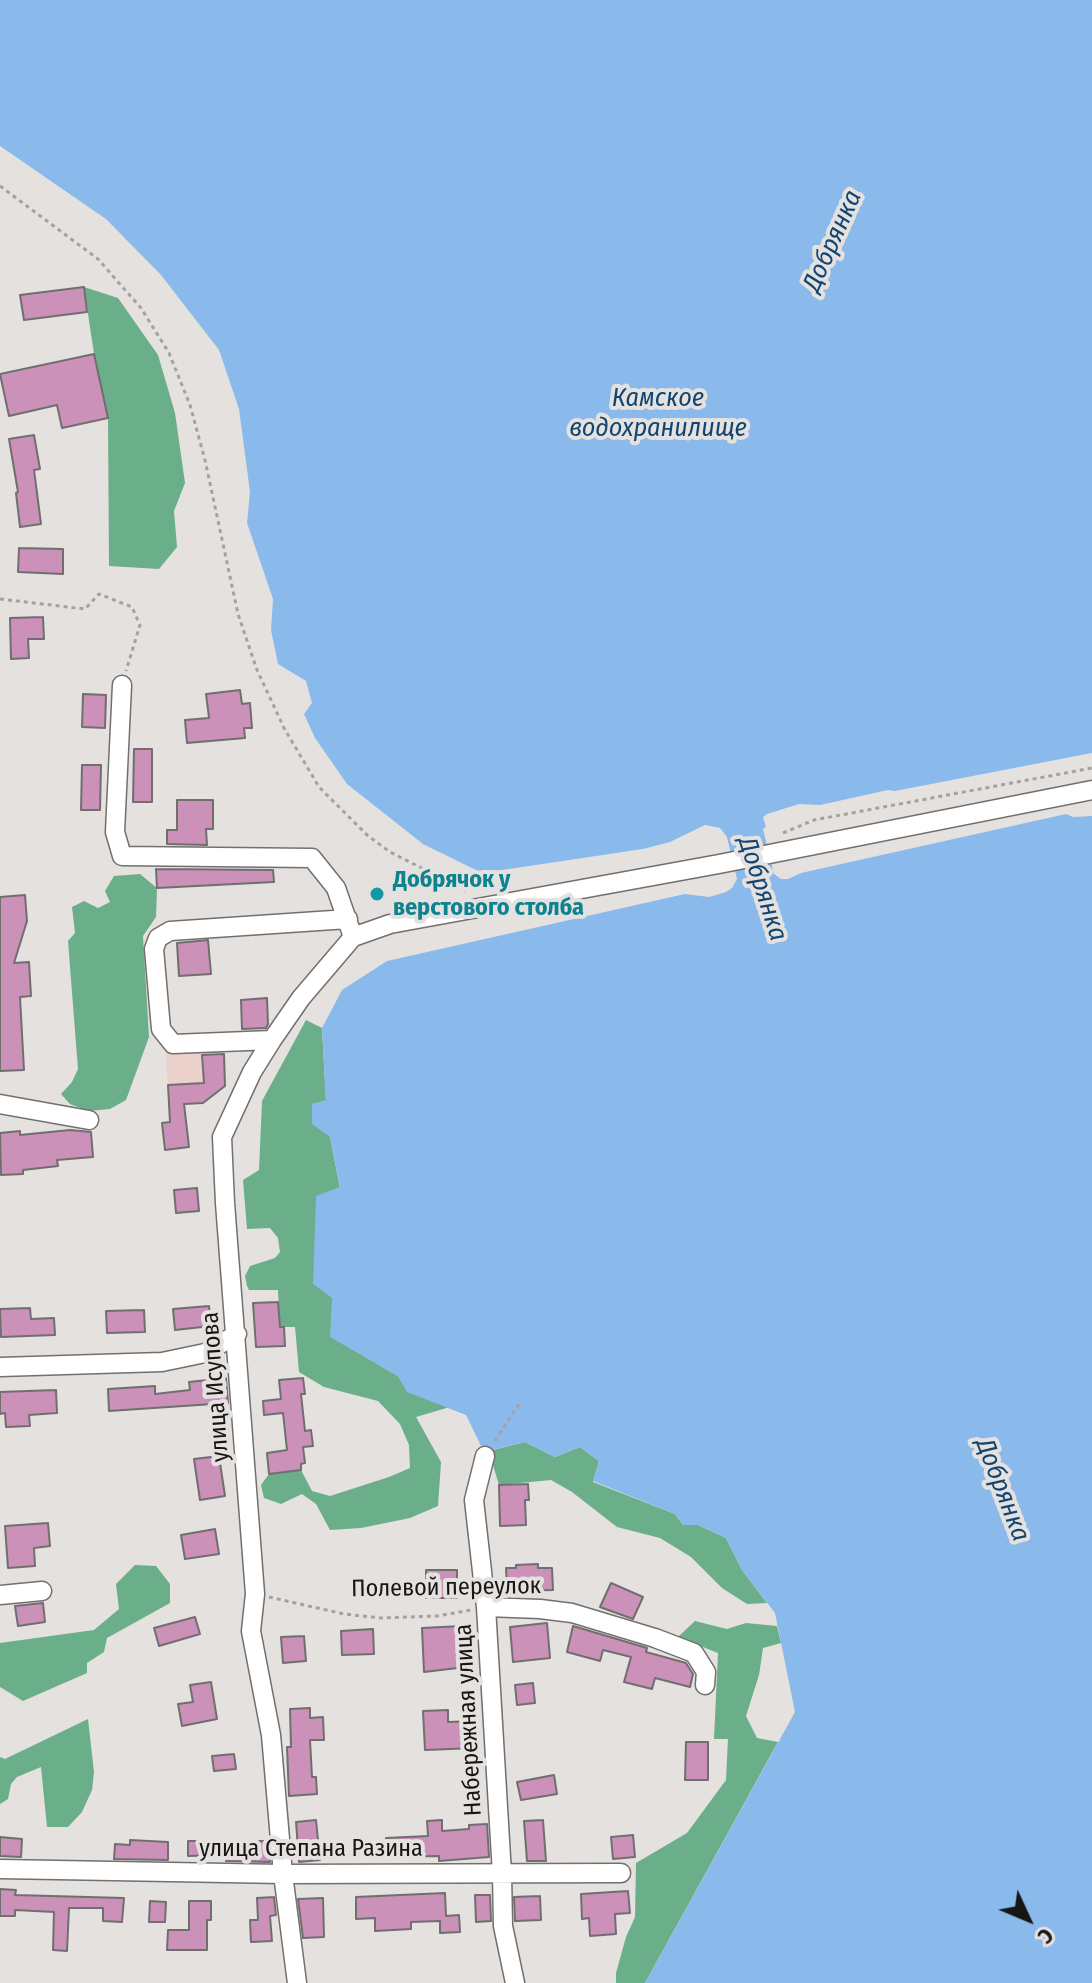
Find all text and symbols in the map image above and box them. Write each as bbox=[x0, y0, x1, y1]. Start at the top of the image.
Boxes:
water label: Добрянка bbox=[797, 186, 869, 296]
water label: Камское водохранилище bbox=[569, 383, 747, 444]
water label: Добрянка bbox=[731, 833, 793, 945]
place label: Добрячок у верстового столба bbox=[393, 866, 584, 922]
marker: Добрячок у верстового столба bbox=[368, 885, 386, 903]
street label: улица Исупова bbox=[196, 1311, 236, 1463]
water label: Добрянка bbox=[968, 1434, 1036, 1546]
street label: Полевой переулок bbox=[351, 1572, 541, 1604]
street label: Набережная улица bbox=[450, 1623, 488, 1817]
street label: улица Степана Разина bbox=[199, 1835, 423, 1863]
north arrow bbox=[988, 1879, 1068, 1959]
text: С bbox=[1032, 1922, 1059, 1950]

